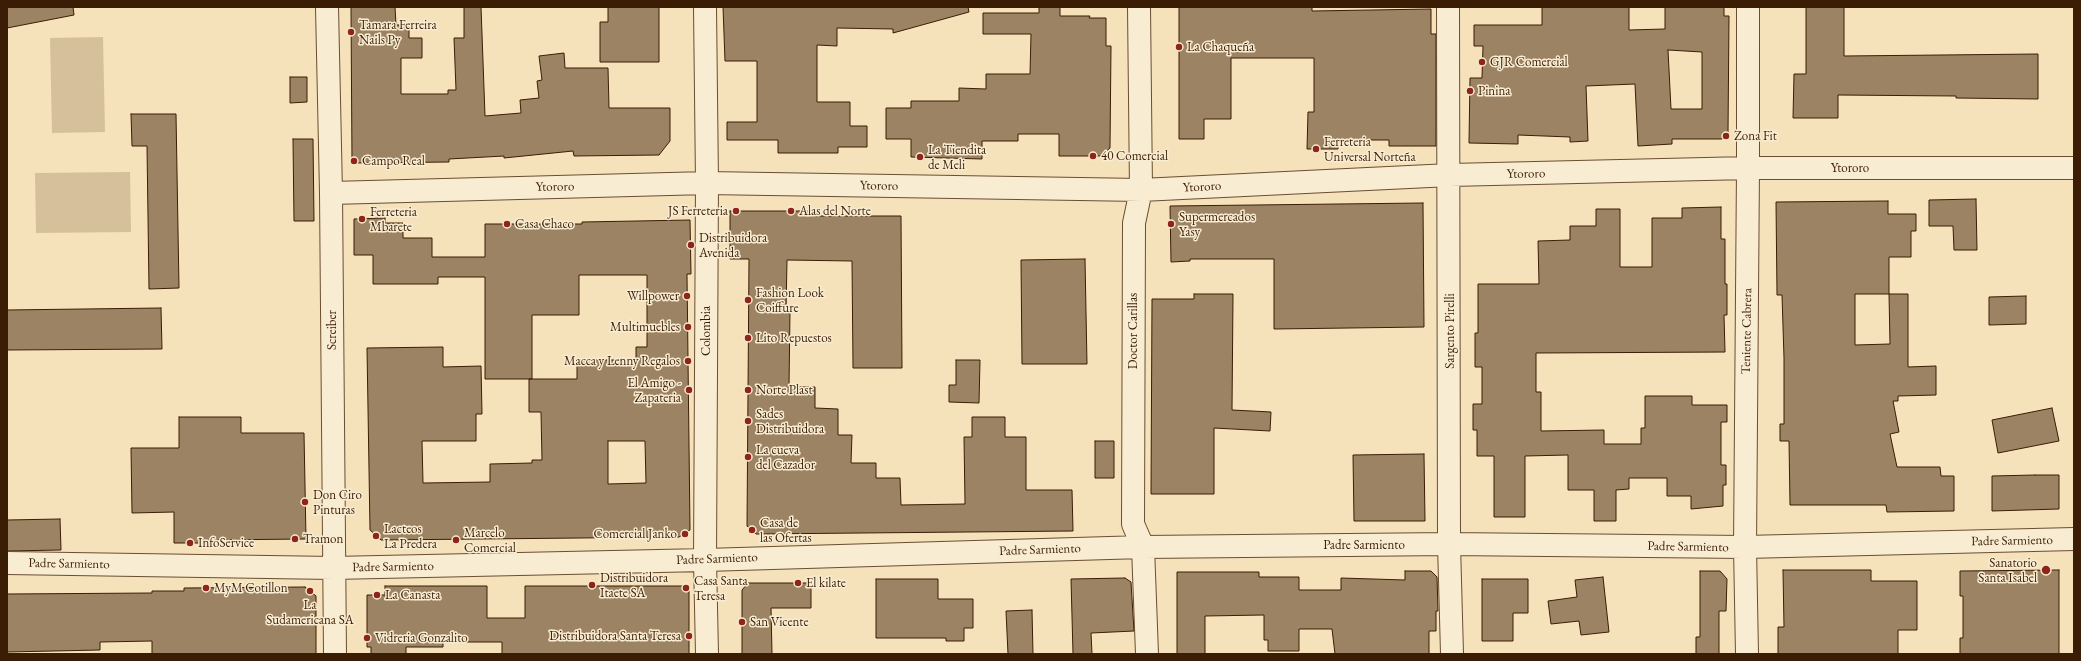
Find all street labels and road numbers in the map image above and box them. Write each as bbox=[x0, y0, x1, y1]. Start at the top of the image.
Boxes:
street label: Ytororo bbox=[1831, 160, 1869, 176]
street label: Ytororo bbox=[1507, 166, 1545, 182]
street label: Ytororo bbox=[860, 178, 898, 194]
street label: Ytororo bbox=[1182, 178, 1222, 196]
street label: Ytororo bbox=[536, 179, 574, 195]
street label: Teniente Cabrera bbox=[1738, 288, 1756, 374]
street label: Doctor Carillas bbox=[1125, 293, 1141, 369]
street label: Sargento Pirelli bbox=[1442, 293, 1458, 369]
street label: Colombia bbox=[698, 306, 714, 356]
street label: Screiber bbox=[324, 310, 340, 350]
street label: Padre Sarmiento bbox=[1971, 532, 2053, 550]
street label: Padre Sarmiento bbox=[1323, 537, 1405, 553]
street label: Padre Sarmiento bbox=[1647, 538, 1729, 556]
street label: Padre Sarmiento bbox=[999, 541, 1081, 559]
street label: Padre Sarmiento bbox=[676, 550, 758, 568]
street label: Padre Sarmiento bbox=[28, 555, 110, 573]
street label: Padre Sarmiento bbox=[352, 558, 434, 576]

